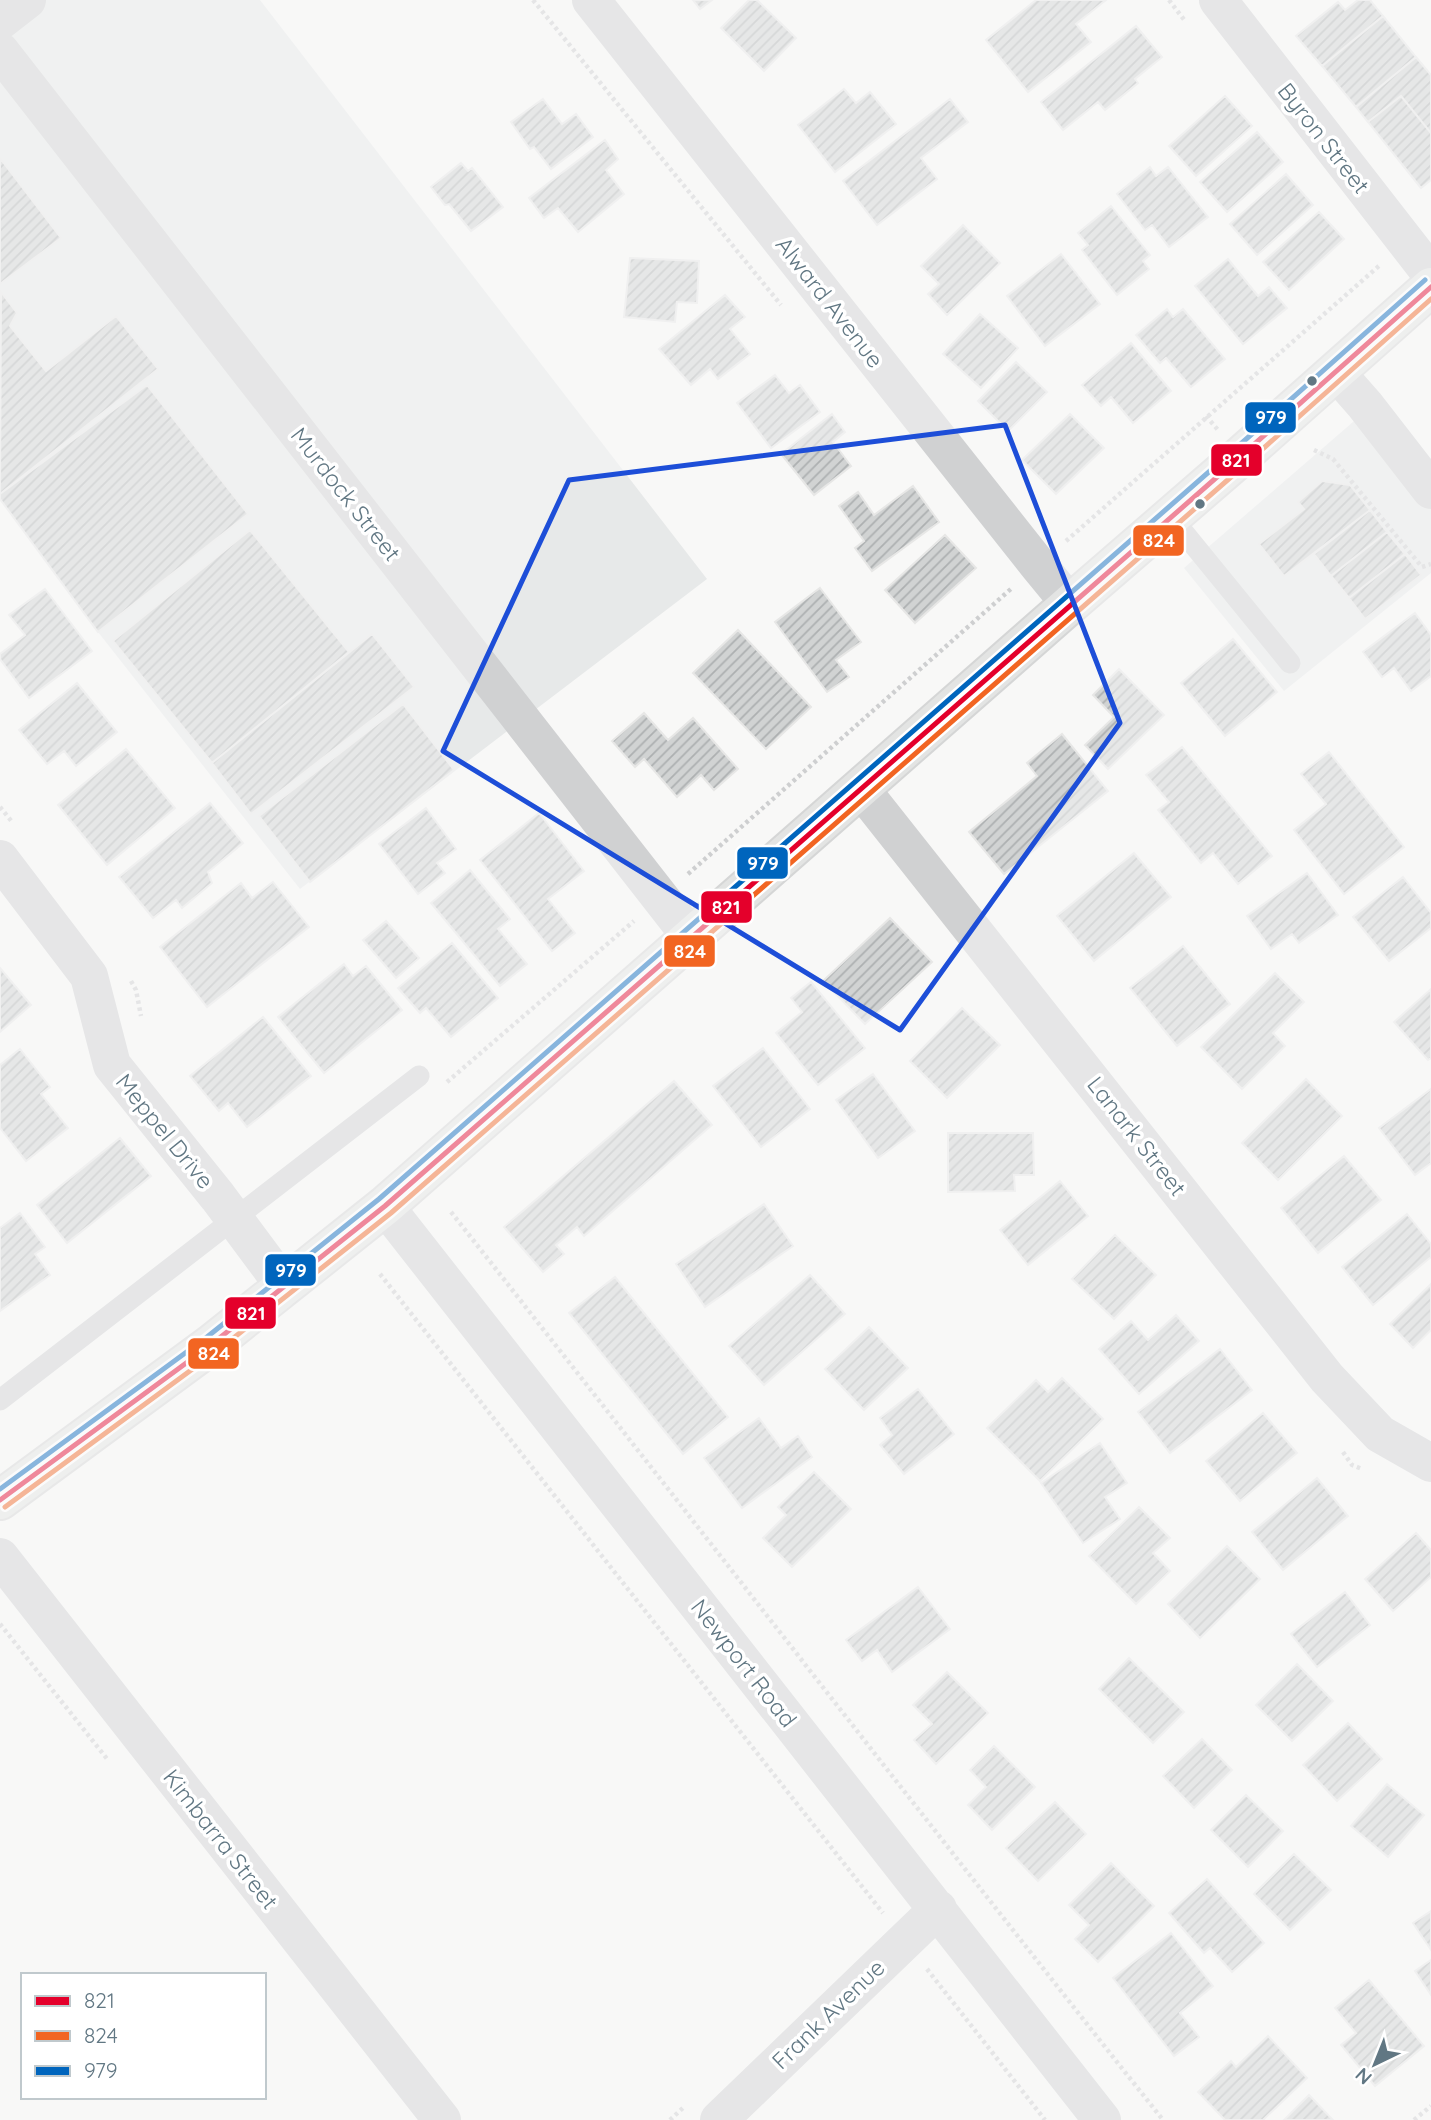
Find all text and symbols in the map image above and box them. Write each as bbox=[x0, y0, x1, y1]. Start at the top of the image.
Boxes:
street label: Byron Street bbox=[1272, 77, 1376, 199]
street label: Alward Avenue bbox=[770, 231, 890, 373]
unlabelled marker bbox=[1305, 374, 1319, 388]
line badge: 979 bbox=[1244, 401, 1297, 434]
text: 979 bbox=[1255, 405, 1287, 429]
street label: Murdock Street bbox=[285, 421, 407, 567]
line badge: 821 bbox=[1210, 443, 1263, 477]
text: 821 bbox=[1222, 448, 1250, 472]
unlabelled marker bbox=[1193, 497, 1207, 511]
line badge: 824 bbox=[1132, 524, 1185, 557]
text: 824 bbox=[1143, 528, 1175, 552]
line badge: 979 bbox=[736, 846, 789, 880]
text: 979 bbox=[747, 851, 779, 875]
line badge: 821 bbox=[700, 890, 753, 924]
text: 821 bbox=[712, 895, 740, 919]
line badge: 824 bbox=[663, 934, 716, 968]
text: 824 bbox=[674, 939, 706, 963]
street label: Meppel Drive bbox=[110, 1068, 220, 1194]
street label: Lanark Street bbox=[1081, 1070, 1193, 1202]
line badge: 979 bbox=[264, 1253, 317, 1287]
text: 979 bbox=[275, 1258, 307, 1282]
line badge: 821 bbox=[224, 1296, 277, 1330]
text: 821 bbox=[237, 1301, 265, 1325]
line badge: 824 bbox=[187, 1337, 240, 1370]
text: 824 bbox=[198, 1341, 230, 1365]
street label: Newport Road bbox=[685, 1593, 803, 1733]
street label: Kimbarra Street bbox=[157, 1763, 285, 1915]
street label: Frank Avenue bbox=[765, 1953, 891, 2075]
legend bbox=[21, 1973, 266, 2099]
text: 821 bbox=[84, 1987, 115, 2013]
text: 824 bbox=[84, 2022, 118, 2048]
north arrow bbox=[1340, 2029, 1410, 2099]
text: 979 bbox=[84, 2057, 118, 2083]
text: N bbox=[1350, 2063, 1377, 2090]

